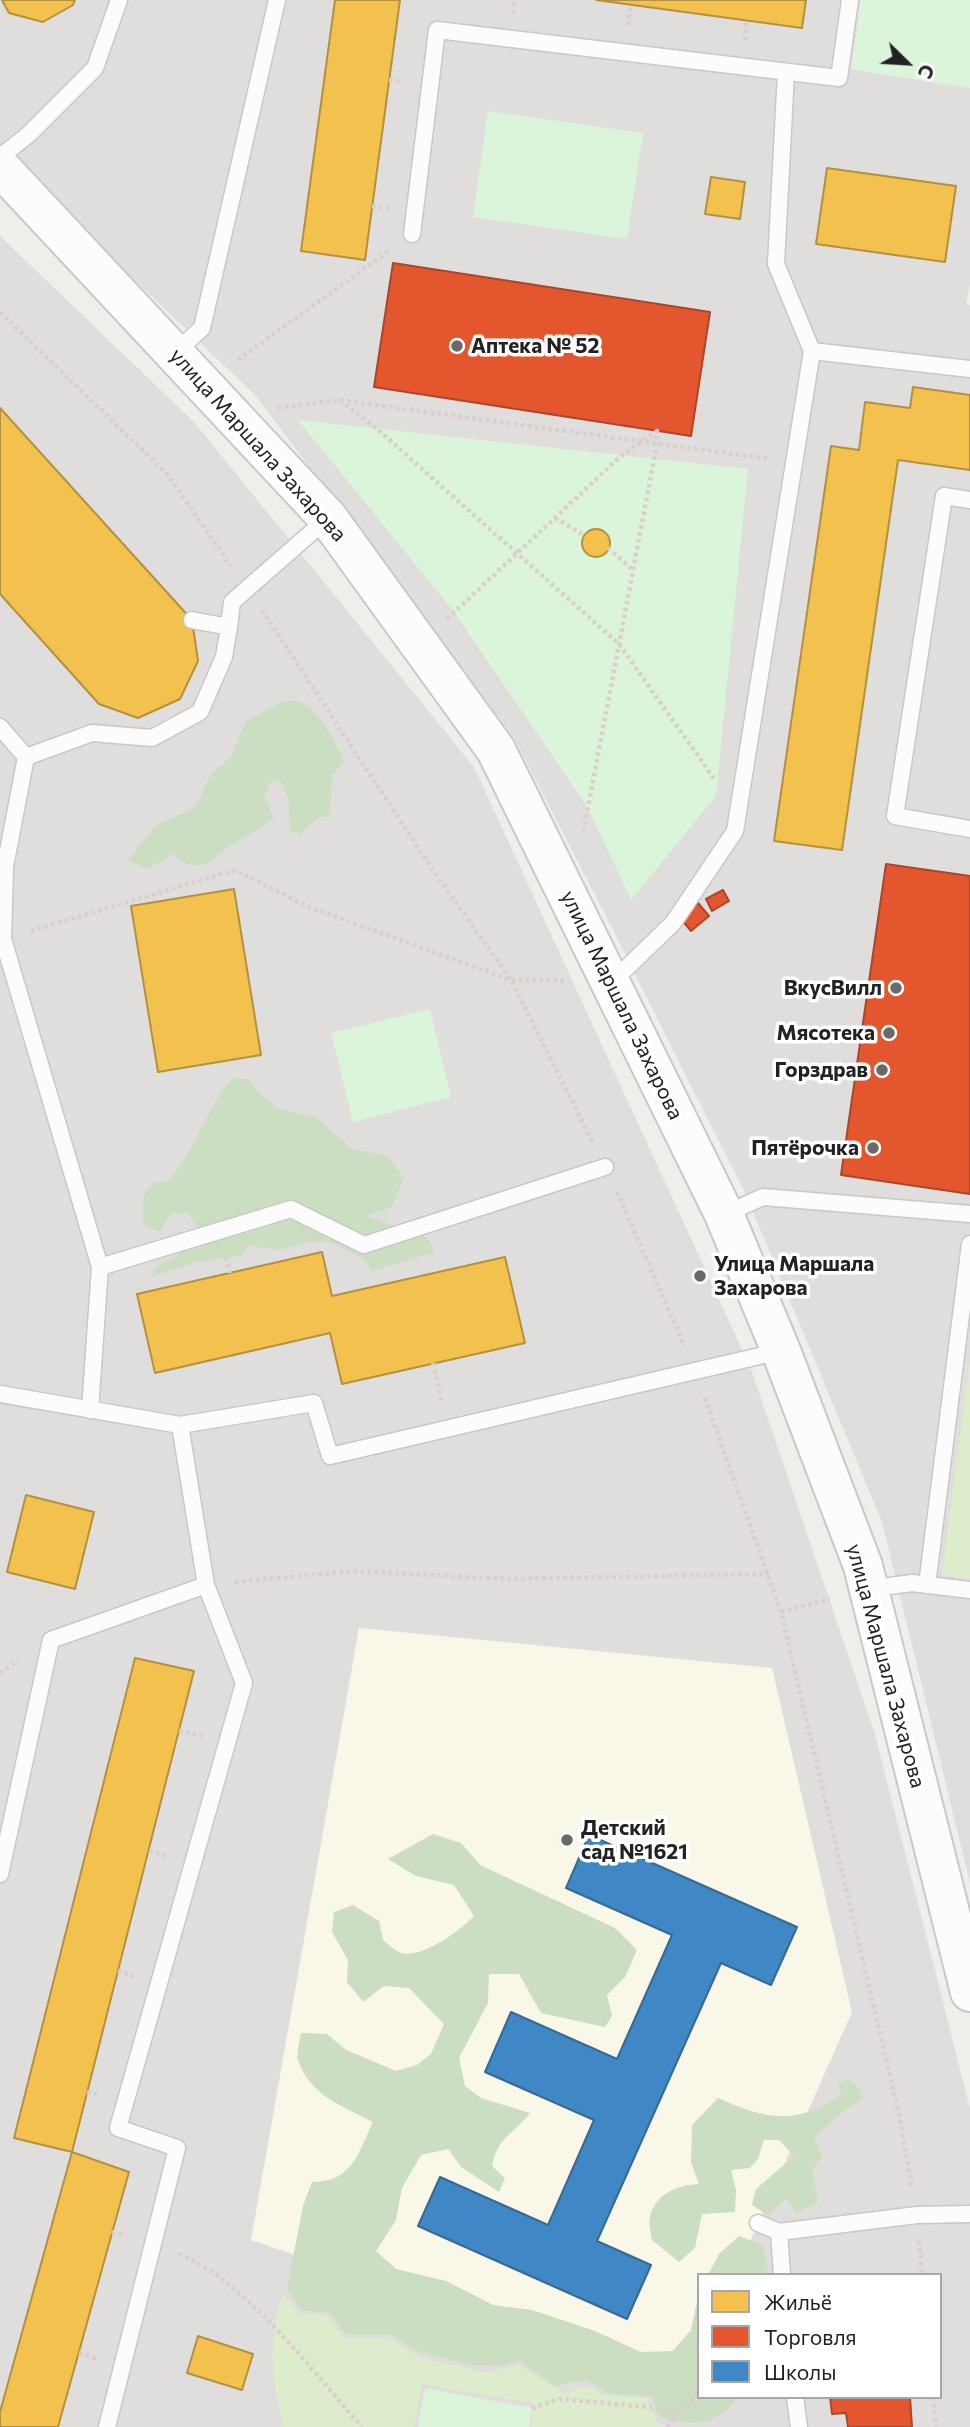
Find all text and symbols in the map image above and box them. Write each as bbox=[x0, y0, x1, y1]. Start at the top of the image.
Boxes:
north arrow bbox=[872, 28, 942, 98]
text: С bbox=[913, 61, 940, 82]
place label: Аптека № 52 bbox=[471, 333, 599, 359]
marker: Аптека № 52 bbox=[449, 338, 465, 354]
street label: улица Маршала Захарова bbox=[164, 343, 352, 547]
street label: улица Маршала Захарова bbox=[556, 886, 688, 1124]
place label: ВкусВилл bbox=[784, 975, 882, 1001]
marker: ВкусВилл bbox=[888, 980, 904, 996]
place label: Мясотека bbox=[777, 1020, 875, 1046]
marker: Мясотека bbox=[881, 1025, 897, 1041]
place label: Горздрав bbox=[775, 1057, 868, 1083]
marker: Горздрав bbox=[874, 1062, 890, 1078]
place label: Пятёрочка bbox=[751, 1135, 859, 1161]
marker: Пятёрочка bbox=[865, 1140, 881, 1156]
place label: Улица Маршала Захарова bbox=[714, 1251, 874, 1301]
marker: Улица Маршала Захарова bbox=[692, 1268, 708, 1284]
street label: улица Маршала Захарова bbox=[841, 1541, 931, 1791]
place label: Детский сад №1621 bbox=[581, 1815, 688, 1865]
marker: Детский сад №1621 bbox=[559, 1832, 575, 1848]
legend bbox=[697, 2273, 942, 2399]
text: Жильё bbox=[764, 2289, 832, 2314]
text: Торговля bbox=[764, 2324, 857, 2349]
text: Школы bbox=[764, 2359, 836, 2384]

